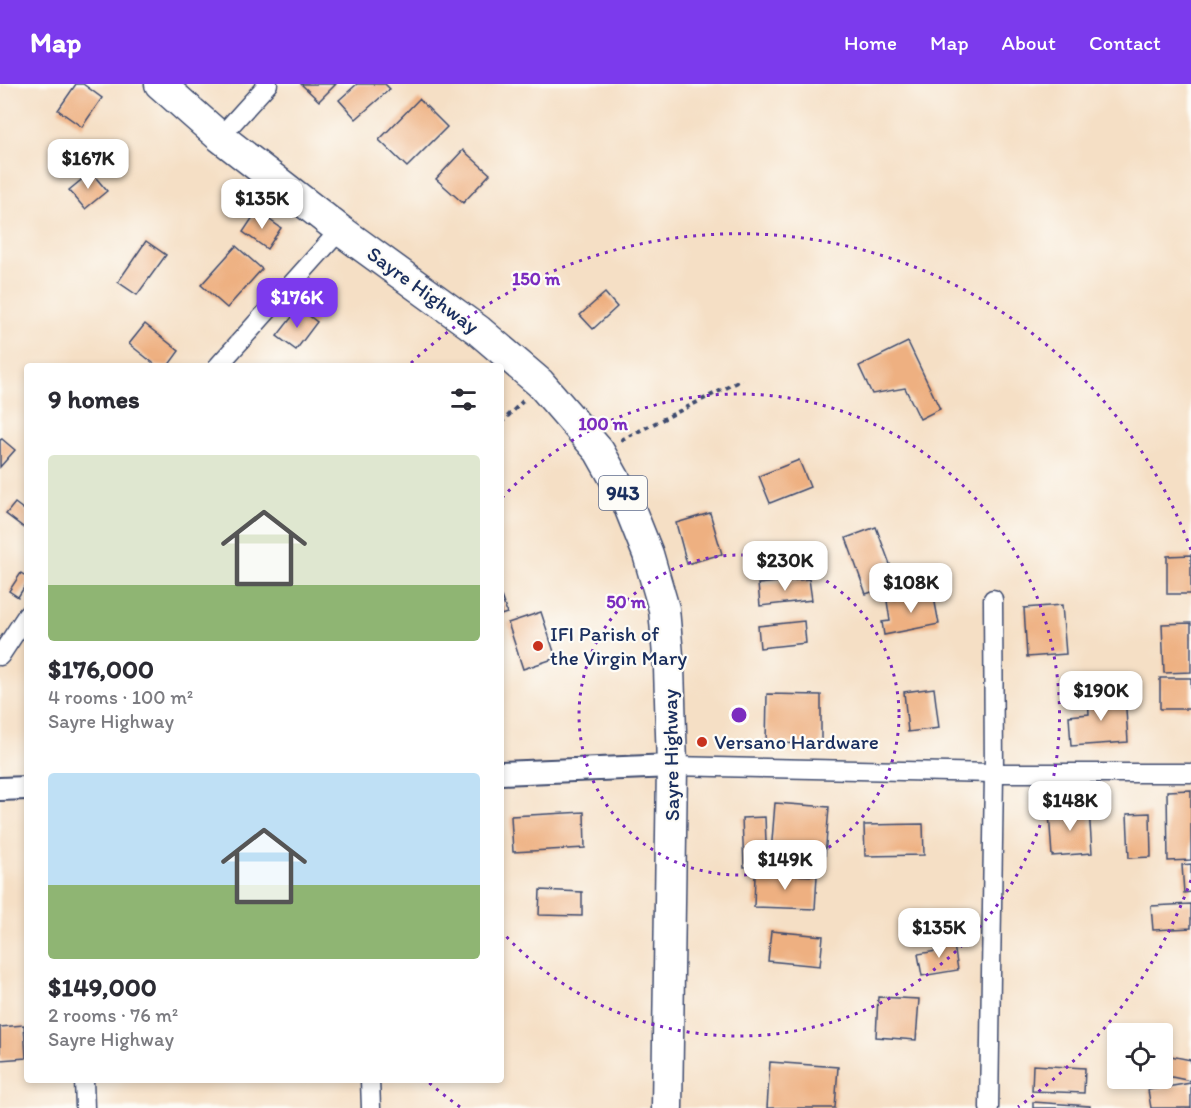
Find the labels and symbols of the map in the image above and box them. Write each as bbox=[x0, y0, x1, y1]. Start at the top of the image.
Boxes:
pin: $167K bbox=[46, 139, 130, 190]
pin: $135K bbox=[220, 179, 304, 230]
street label: Sayre Highway bbox=[362, 241, 484, 339]
text: 150 m bbox=[512, 268, 561, 290]
pin: $176K bbox=[255, 278, 339, 329]
text: 100 m bbox=[578, 413, 629, 435]
road number: 943 bbox=[599, 476, 647, 510]
pin: $230K bbox=[743, 541, 827, 592]
pin: $108K bbox=[869, 563, 953, 614]
text: 50 m bbox=[606, 591, 647, 613]
place label: IFI Parish of the Virgin Mary bbox=[550, 621, 687, 670]
marker: IFI Parish of the Virgin Mary bbox=[531, 639, 545, 653]
pin: $190K bbox=[1059, 671, 1143, 722]
street label: Sayre Highway bbox=[657, 689, 684, 821]
centre of rings bbox=[729, 705, 749, 725]
place label: Versano Hardware bbox=[714, 729, 879, 754]
marker: Versano Hardware bbox=[695, 735, 709, 749]
pin: $148K bbox=[1028, 781, 1112, 832]
pin: $149K bbox=[743, 840, 827, 891]
pin: $135K bbox=[897, 908, 981, 959]

